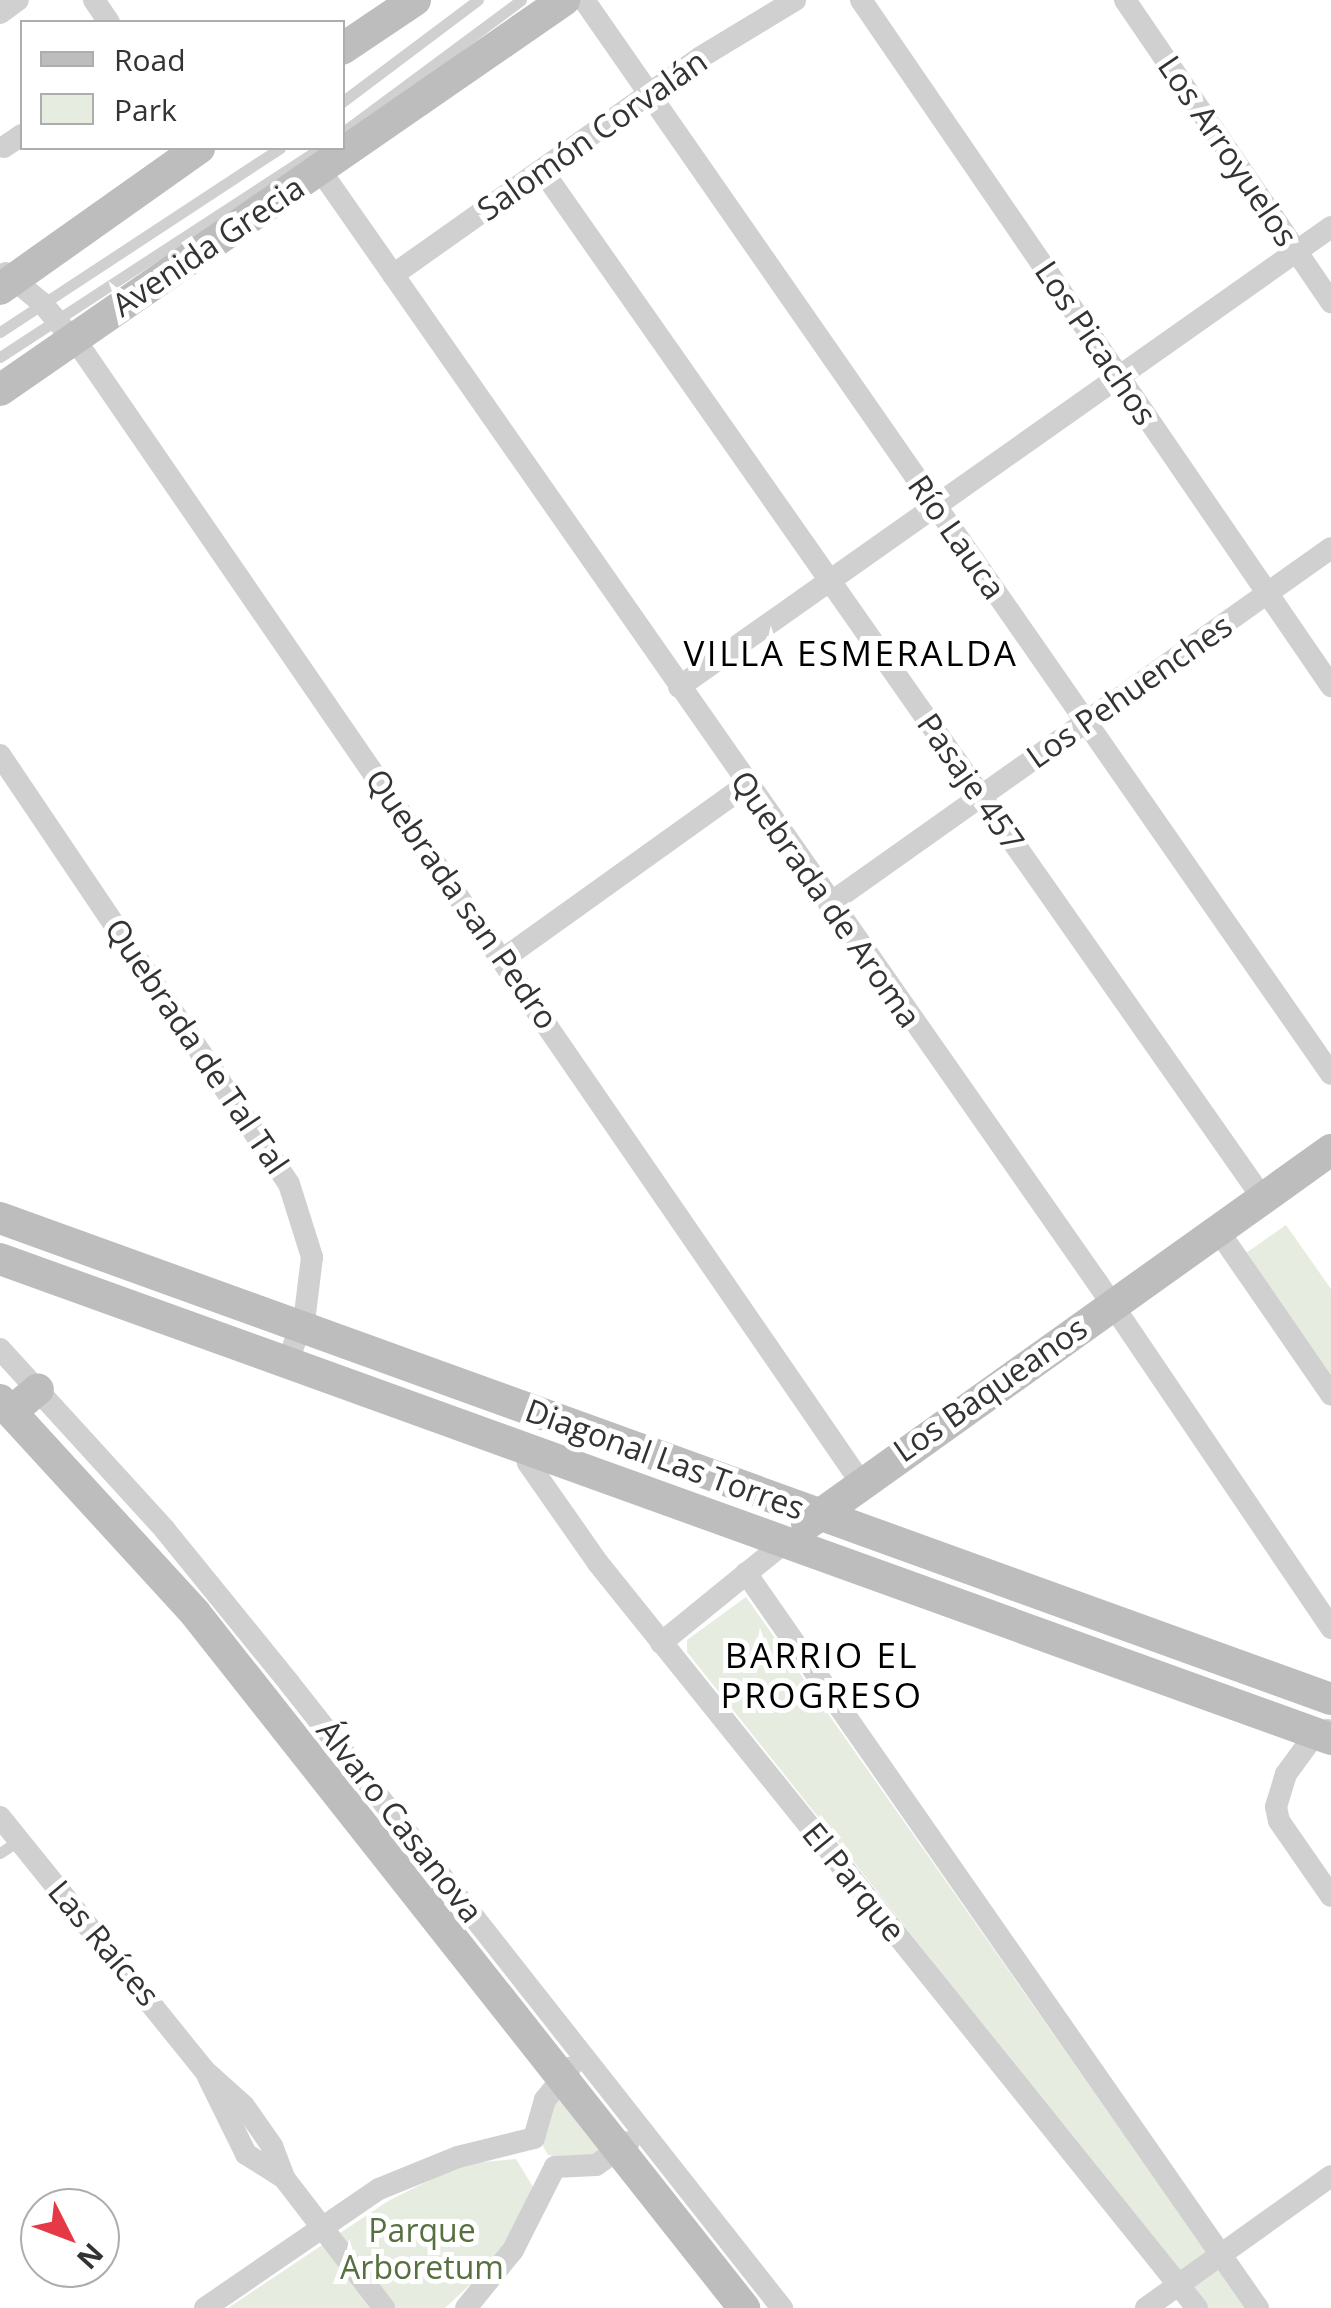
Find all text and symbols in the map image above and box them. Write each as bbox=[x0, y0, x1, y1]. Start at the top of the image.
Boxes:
legend bbox=[20, 20, 345, 150]
text: Road bbox=[114, 39, 186, 80]
street label: Salomón Corvalán bbox=[470, 41, 714, 229]
street label: Los Arroyuelos bbox=[1150, 49, 1306, 253]
text: Park bbox=[114, 89, 177, 130]
street label: Avenida Grecia bbox=[105, 168, 311, 324]
street label: Los Picachos bbox=[1027, 254, 1165, 432]
street label: Río Lauca bbox=[900, 468, 1014, 606]
street label: Los Pehuenches bbox=[1019, 606, 1239, 776]
district label: VILLA ESMERALDA bbox=[684, 632, 1018, 674]
street label: Pasaje 457 bbox=[910, 706, 1032, 858]
street label: Quebrada san Pedro bbox=[358, 762, 566, 1036]
street label: Quebrada de Aroma bbox=[723, 763, 929, 1035]
street label: Quebrada de Tal Tal bbox=[97, 911, 297, 1181]
street label: Los Baqueanos bbox=[886, 1308, 1094, 1470]
street label: Diagonal Las Torres bbox=[520, 1391, 810, 1527]
district label: BARRIO EL PROGRESO bbox=[721, 1634, 923, 1716]
street label: Álvaro Casanova bbox=[309, 1712, 491, 1930]
street label: El Parque bbox=[795, 1815, 913, 1949]
street label: Las Raíces bbox=[40, 1872, 168, 2014]
north arrow bbox=[20, 2188, 120, 2288]
park label: Parque Arboretum bbox=[340, 2212, 504, 2287]
text: N bbox=[69, 2236, 113, 2278]

